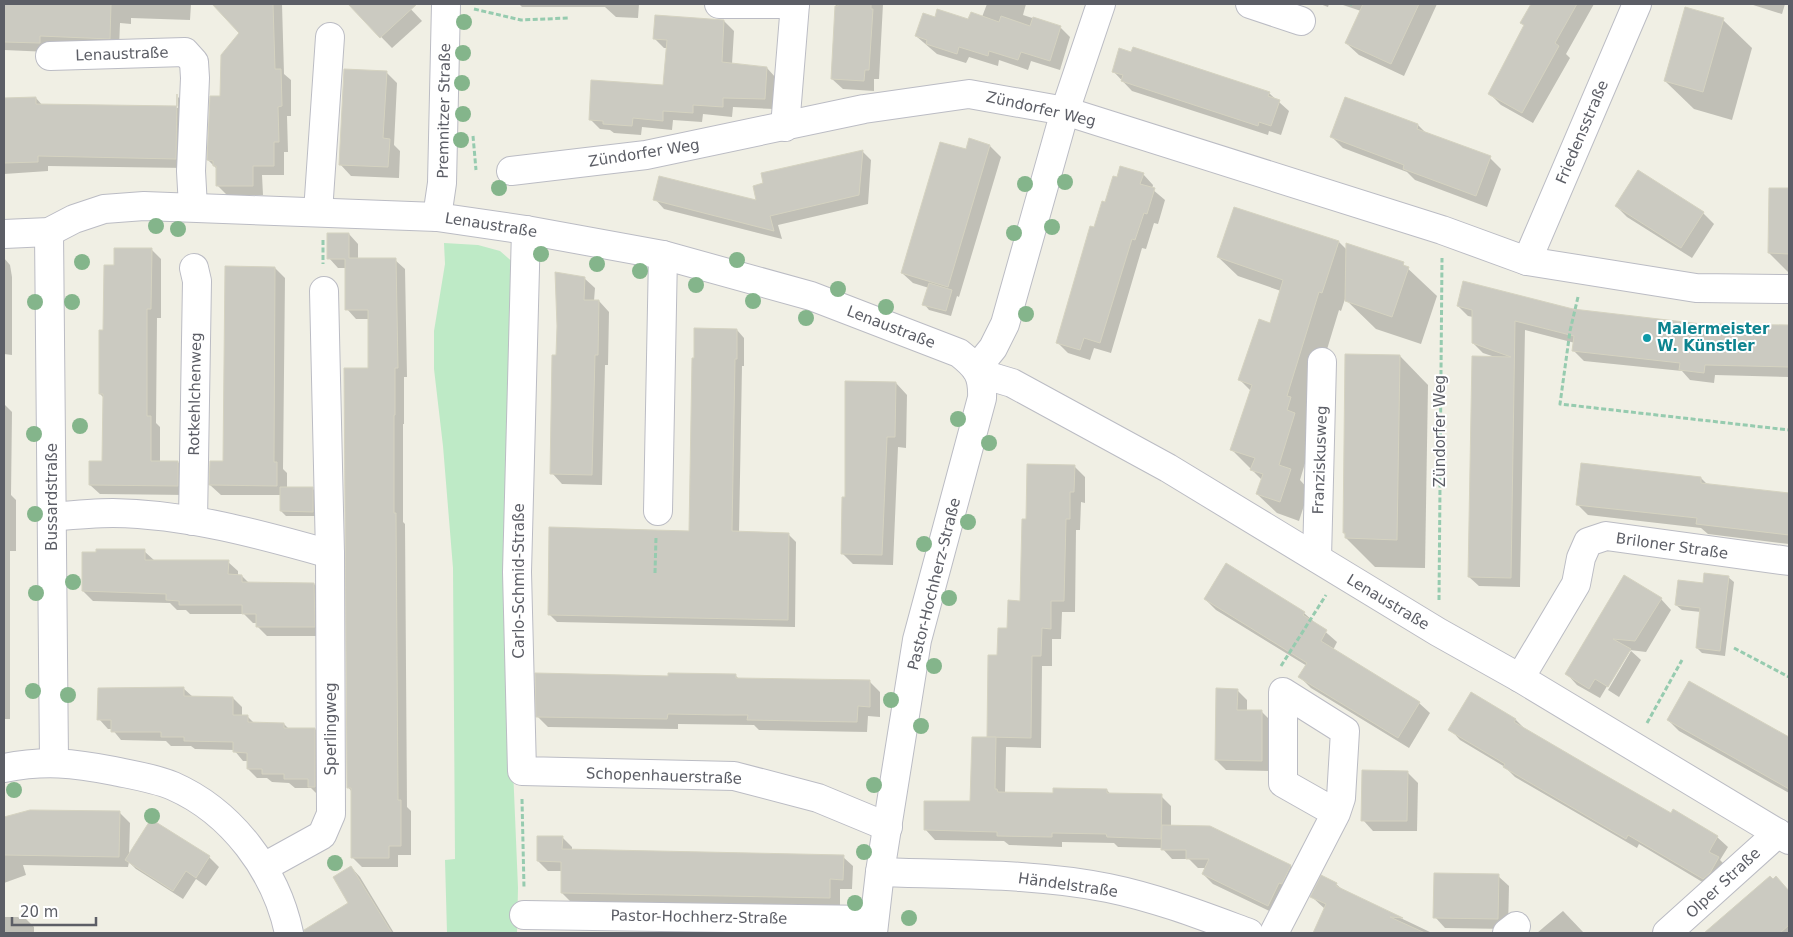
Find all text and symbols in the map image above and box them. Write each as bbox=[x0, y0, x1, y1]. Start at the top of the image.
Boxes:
street label: Lenaustraße bbox=[75, 43, 169, 65]
street label: Premnitzer Straße bbox=[434, 43, 454, 179]
street label: Friedensstraße bbox=[1552, 77, 1612, 187]
street label: Zündorfer Weg bbox=[984, 88, 1098, 130]
street label: Zündorfer Weg bbox=[587, 135, 701, 171]
street label: Lenaustraße bbox=[444, 209, 538, 241]
street label: Lenaustraße bbox=[844, 302, 938, 352]
place label: Malermeister W. Künstler bbox=[1657, 320, 1770, 355]
street label: Rotkehlchenweg bbox=[185, 332, 205, 456]
marker: Malermeister W. Künstler bbox=[1641, 332, 1653, 344]
street label: Zündorfer Weg bbox=[1431, 375, 1449, 487]
street label: Franziskusweg bbox=[1309, 405, 1331, 515]
street label: Bussardstraße bbox=[43, 443, 61, 551]
street label: Pastor-Hochherz-Straße bbox=[904, 496, 964, 672]
street label: Carlo-Schmid-Straße bbox=[510, 503, 528, 659]
street label: Briloner Straße bbox=[1615, 529, 1729, 563]
street label: Lenaustraße bbox=[1343, 570, 1433, 634]
street label: Sperlingweg bbox=[322, 683, 340, 775]
street label: Schopenhauerstraße bbox=[586, 764, 742, 788]
street label: Olper Straße bbox=[1682, 844, 1764, 922]
street label: Händelstraße bbox=[1017, 869, 1119, 901]
scale bar bbox=[12, 894, 96, 926]
text: 20 m bbox=[20, 903, 58, 921]
street label: Pastor-Hochherz-Straße bbox=[610, 906, 788, 928]

